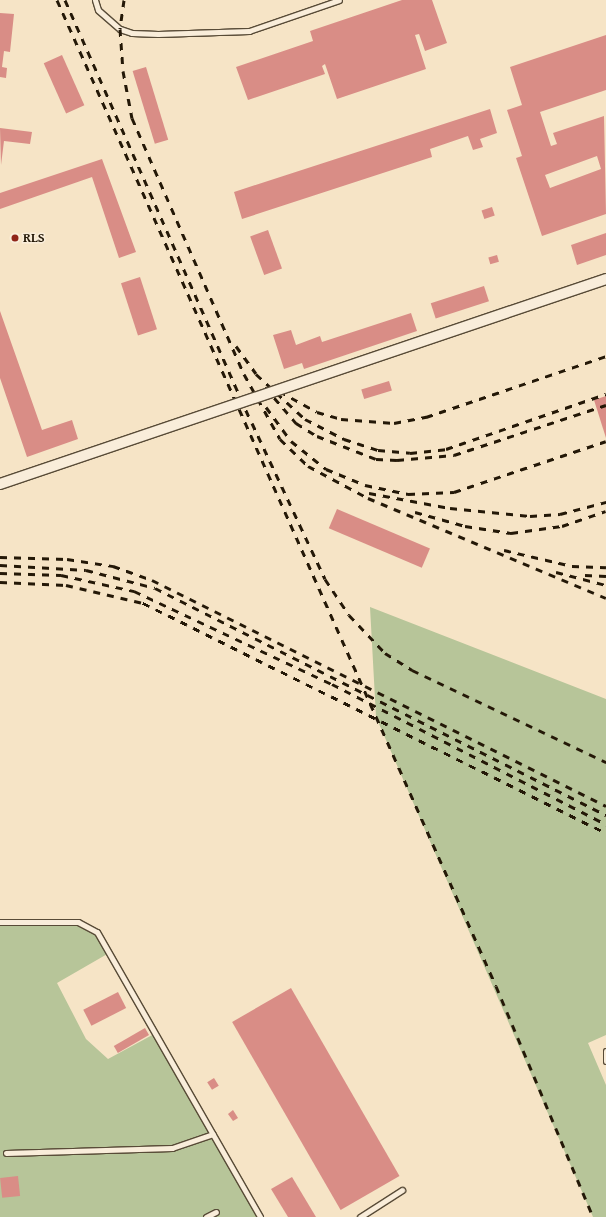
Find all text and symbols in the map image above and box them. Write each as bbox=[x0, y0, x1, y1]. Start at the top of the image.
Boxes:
place label: RLS bbox=[23, 230, 45, 246]
marker: RLS bbox=[10, 233, 20, 243]

